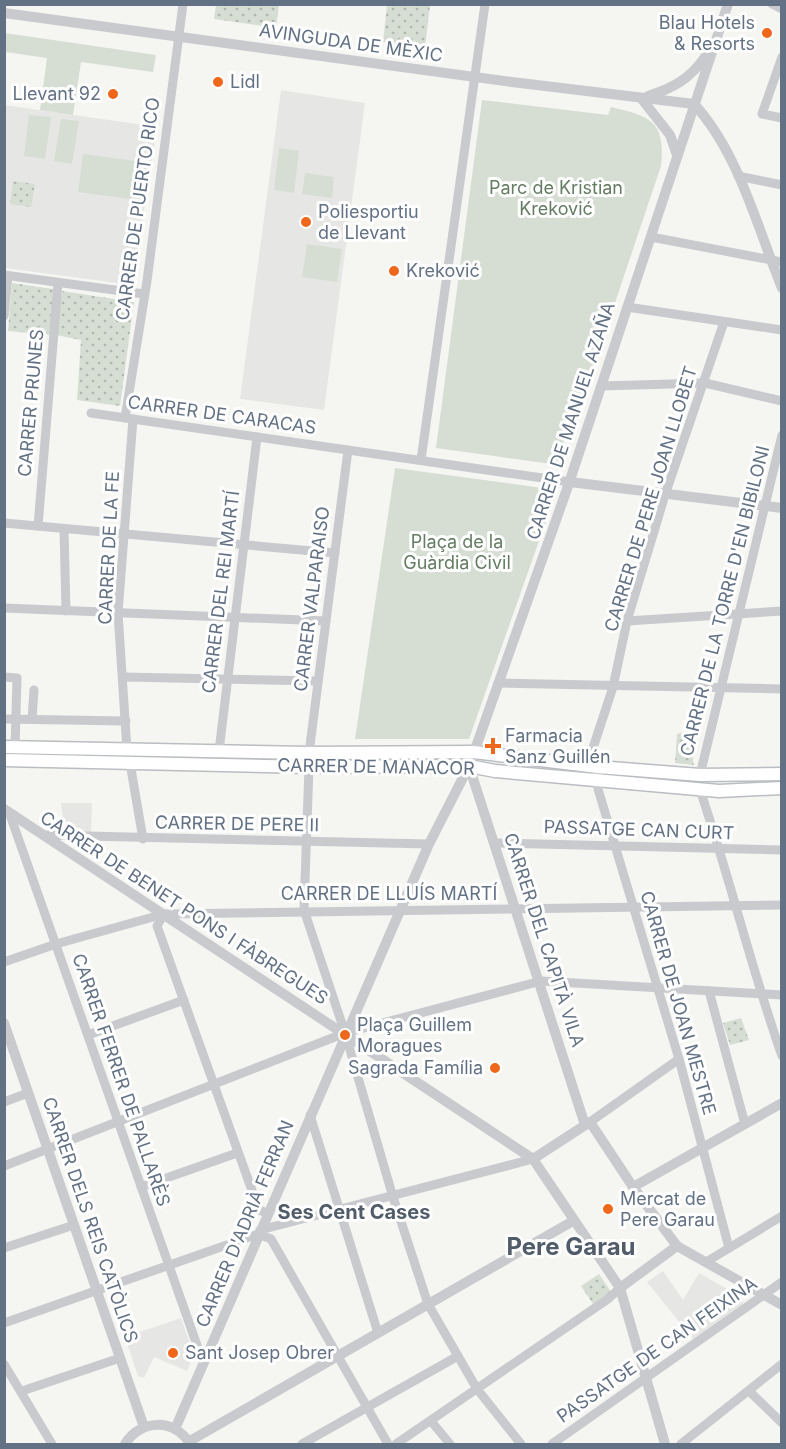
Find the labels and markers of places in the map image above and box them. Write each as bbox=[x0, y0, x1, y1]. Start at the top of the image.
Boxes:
place label: Blau Hotels & Resorts bbox=[659, 12, 755, 54]
marker: Blau Hotels & Resorts bbox=[760, 26, 774, 40]
place label: Lidl bbox=[230, 71, 260, 92]
marker: Lidl bbox=[211, 75, 225, 89]
place label: Llevant 92 bbox=[12, 83, 101, 104]
marker: Llevant 92 bbox=[106, 87, 120, 101]
place label: Poliesportiu de Llevant bbox=[318, 201, 419, 243]
marker: Poliesportiu de Llevant bbox=[299, 215, 313, 229]
place label: Kreković bbox=[406, 260, 480, 281]
marker: Kreković bbox=[387, 264, 401, 278]
place label: Farmacia Sanz Guillén bbox=[505, 725, 611, 767]
marker: Farmacia Sanz Guillén bbox=[486, 739, 500, 753]
place label: Plaça Guillem Moragues bbox=[357, 1014, 472, 1056]
marker: Plaça Guillem Moragues bbox=[338, 1028, 352, 1042]
place label: Sagrada Família bbox=[348, 1057, 483, 1078]
marker: Sagrada Família bbox=[488, 1061, 502, 1075]
place label: Mercat de Pere Garau bbox=[620, 1188, 715, 1230]
marker: Mercat de Pere Garau bbox=[601, 1202, 615, 1216]
place label: Sant Josep Obrer bbox=[185, 1342, 334, 1363]
marker: Sant Josep Obrer bbox=[166, 1346, 180, 1360]

